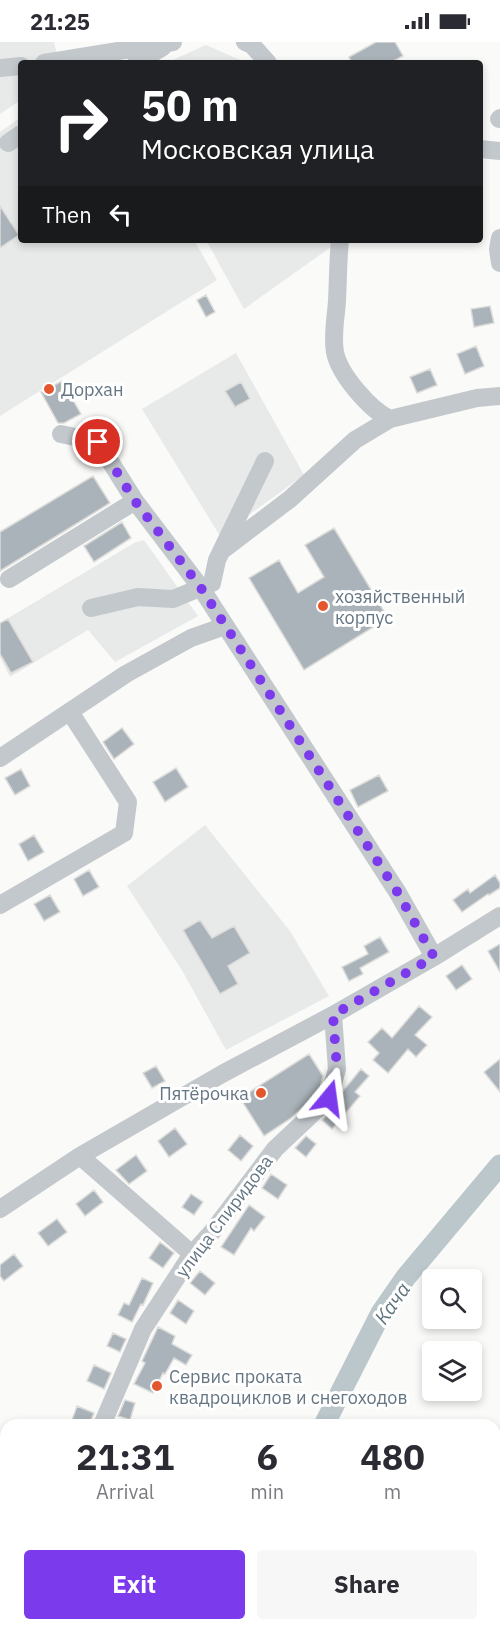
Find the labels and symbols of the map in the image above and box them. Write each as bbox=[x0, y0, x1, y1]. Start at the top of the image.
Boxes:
place label: Дорхан bbox=[61, 378, 124, 401]
marker: Дорхан bbox=[42, 382, 56, 396]
pin bbox=[72, 416, 123, 467]
place label: хозяйственный корпус bbox=[335, 585, 465, 629]
marker: хозяйственный корпус bbox=[316, 599, 330, 613]
position arrow bbox=[297, 1066, 361, 1130]
place label: Пятёрочка bbox=[159, 1082, 249, 1105]
marker: Пятёрочка bbox=[254, 1086, 268, 1100]
street label: улица Спиридова bbox=[170, 1150, 278, 1282]
water label: Кача bbox=[368, 1277, 416, 1329]
place label: Сервис проката квадроциклов и снегоходов bbox=[169, 1365, 408, 1409]
marker: Сервис проката квадроциклов и снегоходов bbox=[150, 1379, 164, 1393]

